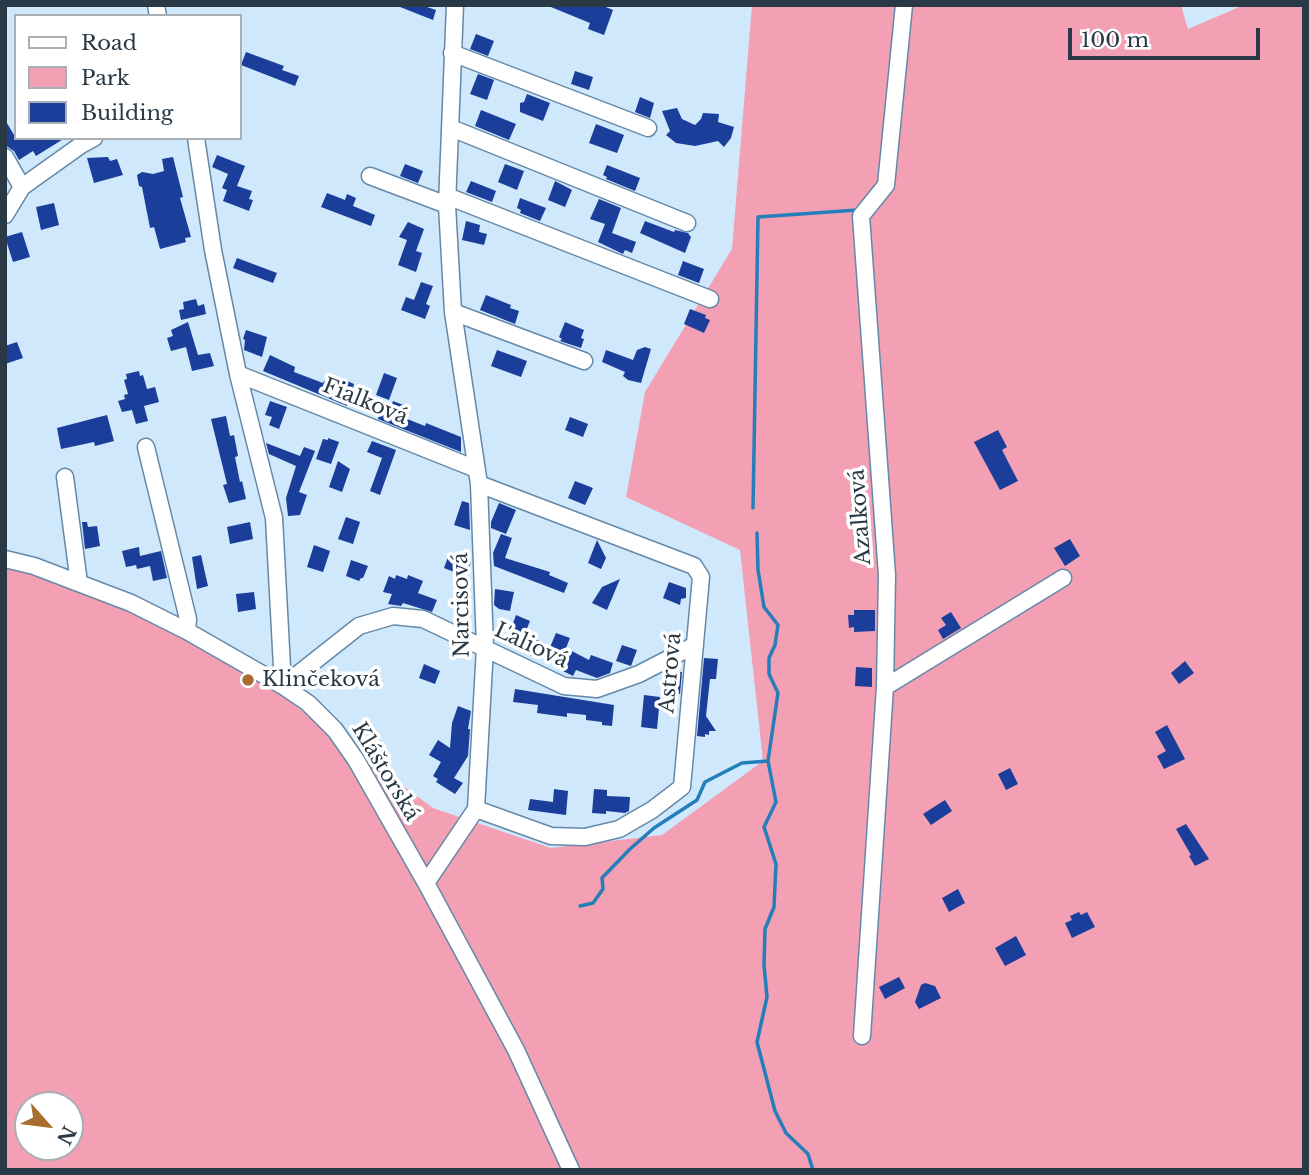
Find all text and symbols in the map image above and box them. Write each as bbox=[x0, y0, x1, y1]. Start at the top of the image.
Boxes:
legend bbox=[14, 14, 242, 140]
scale bar bbox=[1071, 14, 1264, 58]
text: 100 m bbox=[1081, 27, 1149, 53]
text: Road bbox=[81, 30, 137, 56]
text: Park bbox=[81, 65, 130, 91]
text: Building bbox=[81, 100, 173, 126]
street label: Fialková bbox=[319, 374, 411, 430]
street label: Azalková bbox=[845, 468, 877, 566]
street label: Narcisová bbox=[448, 552, 476, 658]
street label: Ľaliová bbox=[490, 618, 572, 674]
street label: Astrová bbox=[655, 632, 687, 714]
place label: Klinčeková bbox=[262, 667, 380, 693]
marker: Klinčeková bbox=[240, 672, 256, 688]
street label: Kláštorská bbox=[346, 718, 424, 826]
north arrow bbox=[14, 1091, 84, 1161]
text: N bbox=[52, 1122, 81, 1148]

